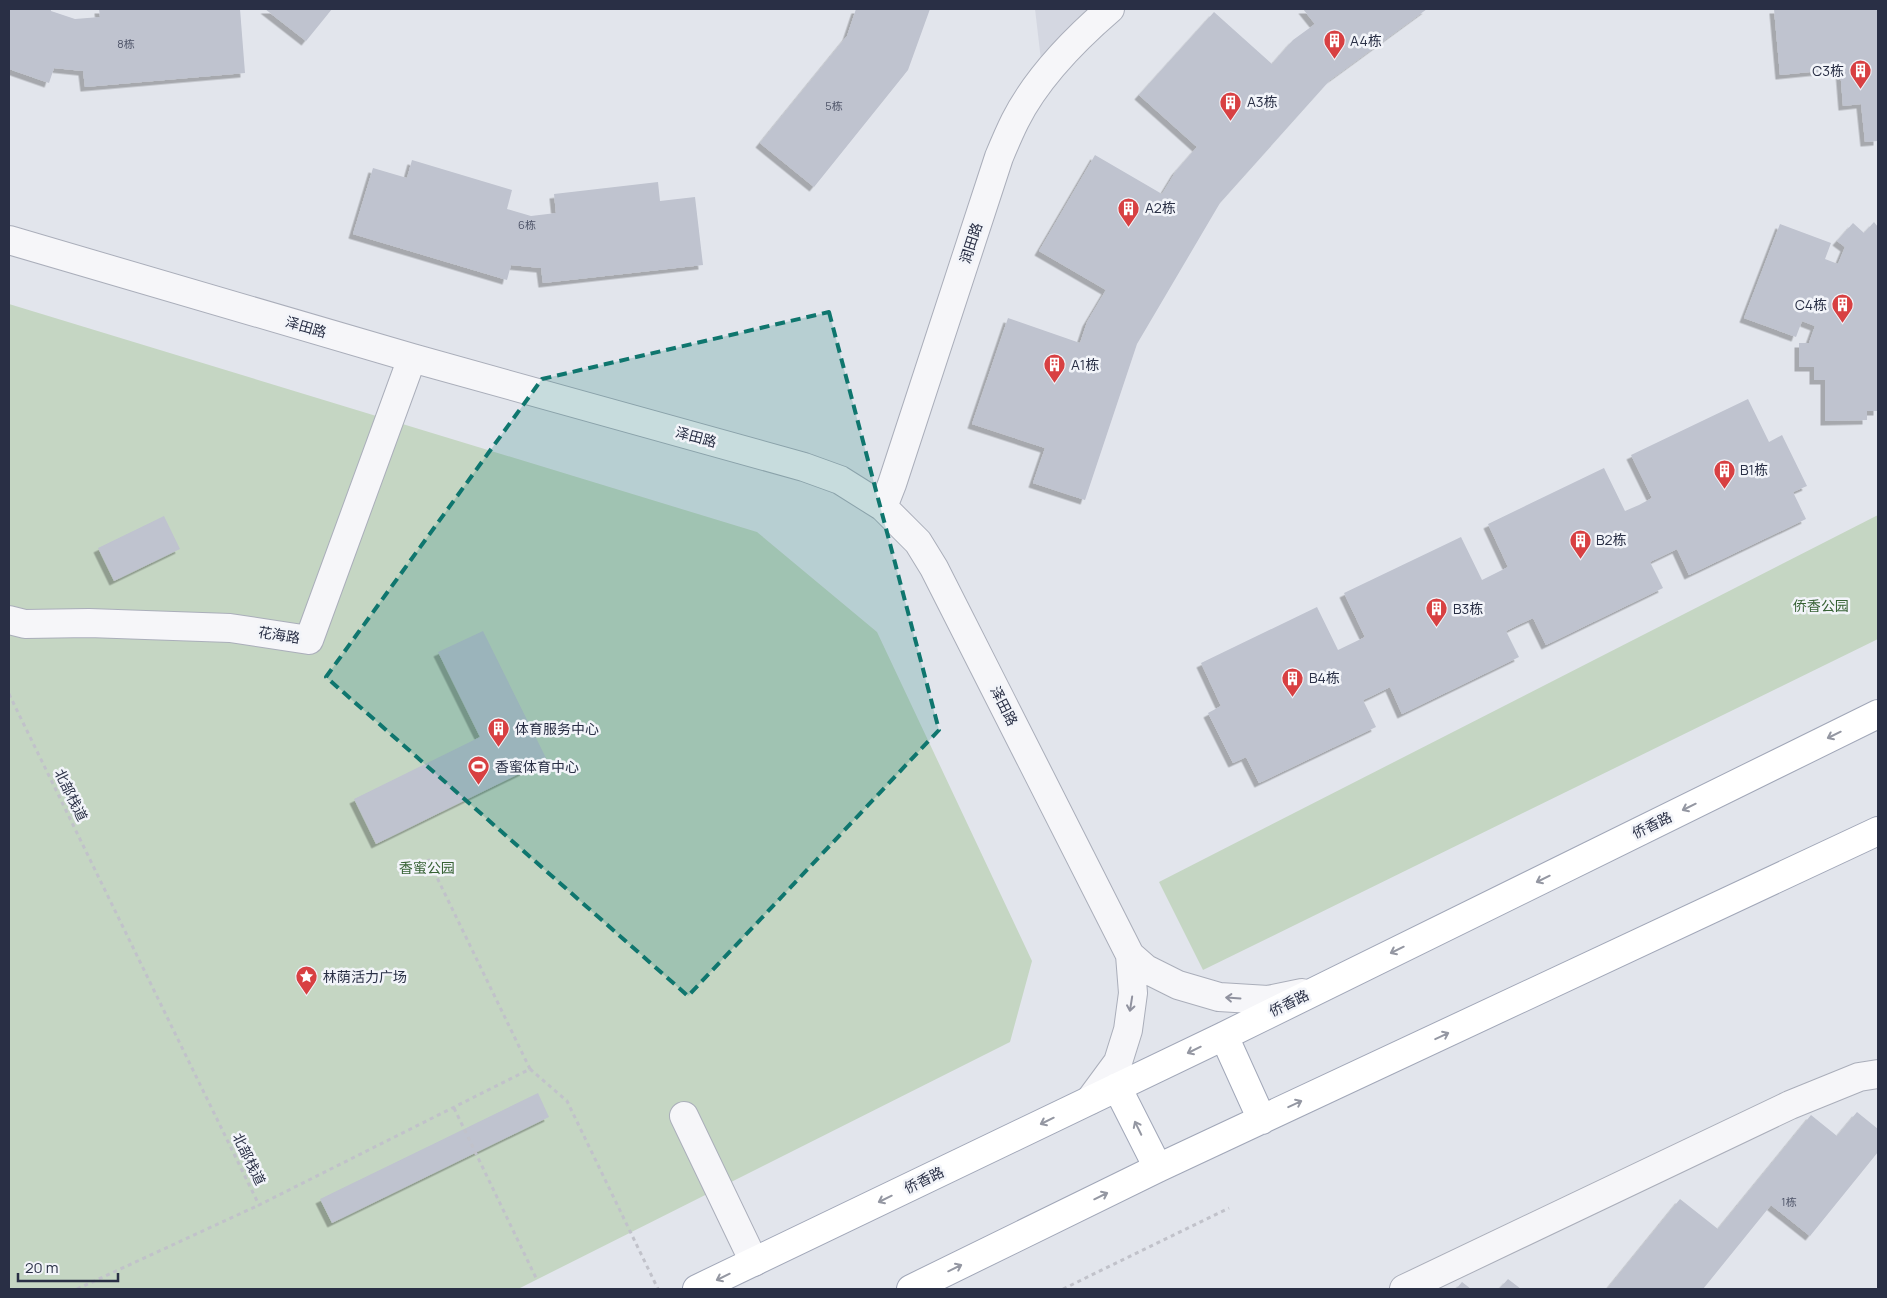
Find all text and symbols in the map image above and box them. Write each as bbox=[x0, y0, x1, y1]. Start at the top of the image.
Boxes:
building icon: A4栋 bbox=[1322, 29, 1346, 60]
place label: A4栋 bbox=[1350, 31, 1382, 50]
house number: 8栋 bbox=[117, 36, 135, 51]
building icon: C3栋 bbox=[1848, 59, 1872, 90]
place label: C3栋 bbox=[1812, 61, 1844, 80]
building icon: A3栋 bbox=[1219, 90, 1243, 121]
place label: A3栋 bbox=[1247, 92, 1278, 111]
house number: 5栋 bbox=[825, 98, 843, 113]
building icon: A2栋 bbox=[1117, 196, 1141, 227]
place label: A2栋 bbox=[1145, 198, 1176, 217]
house number: 6栋 bbox=[518, 217, 536, 232]
street label: 润田路 bbox=[955, 220, 986, 266]
building icon: C4栋 bbox=[1831, 293, 1855, 324]
place label: C4栋 bbox=[1795, 295, 1827, 314]
street label: 泽田路 bbox=[283, 312, 329, 341]
building icon: A1栋 bbox=[1043, 353, 1067, 384]
place label: A1栋 bbox=[1071, 355, 1099, 374]
street label: 泽田路 bbox=[673, 422, 719, 451]
building icon: B1栋 bbox=[1712, 458, 1736, 489]
place label: B1栋 bbox=[1740, 460, 1768, 479]
building icon: B2栋 bbox=[1568, 528, 1592, 559]
place label: B2栋 bbox=[1596, 530, 1627, 549]
park label: 侨香公园 bbox=[1793, 596, 1849, 615]
building icon: B3栋 bbox=[1425, 597, 1449, 628]
place label: B3栋 bbox=[1453, 599, 1483, 618]
street label: 花海路 bbox=[257, 622, 301, 647]
building icon: B4栋 bbox=[1281, 666, 1305, 697]
place label: B4栋 bbox=[1309, 668, 1340, 687]
street label: 泽田路 bbox=[986, 683, 1022, 729]
building icon: 体育服务中心 bbox=[487, 717, 511, 748]
place label: 体育服务中心 bbox=[515, 719, 599, 738]
one-way arrow bbox=[1827, 730, 1842, 740]
sports icon: 香蜜体育中心 bbox=[467, 755, 491, 786]
place label: 香蜜体育中心 bbox=[495, 757, 579, 776]
street label: 北部栈道 bbox=[51, 765, 92, 824]
one-way arrow bbox=[1682, 803, 1697, 812]
street label: 侨香路 bbox=[1629, 807, 1675, 842]
park label: 香蜜公园 bbox=[399, 858, 455, 877]
one-way arrow bbox=[1536, 874, 1551, 884]
one-way arrow bbox=[1390, 946, 1405, 955]
place icon: 林荫活力广场 bbox=[295, 965, 319, 996]
place label: 林荫活力广场 bbox=[323, 967, 407, 986]
street label: 侨香路 bbox=[1266, 985, 1312, 1020]
one-way arrow bbox=[1226, 993, 1242, 1002]
one-way arrow bbox=[1126, 996, 1136, 1012]
one-way arrow bbox=[1434, 1030, 1449, 1040]
one-way arrow bbox=[1187, 1046, 1202, 1055]
one-way arrow bbox=[1287, 1099, 1302, 1109]
one-way arrow bbox=[1040, 1117, 1055, 1126]
one-way arrow bbox=[1132, 1120, 1142, 1135]
street label: 北部栈道 bbox=[229, 1129, 270, 1188]
street label: 侨香路 bbox=[901, 1162, 947, 1197]
one-way arrow bbox=[1093, 1191, 1108, 1201]
house number: 1栋 bbox=[1781, 1194, 1797, 1209]
one-way arrow bbox=[878, 1195, 893, 1204]
scale bar bbox=[18, 1250, 118, 1282]
text: 20 m bbox=[25, 1257, 58, 1278]
one-way arrow bbox=[947, 1263, 962, 1272]
one-way arrow bbox=[716, 1273, 731, 1282]

